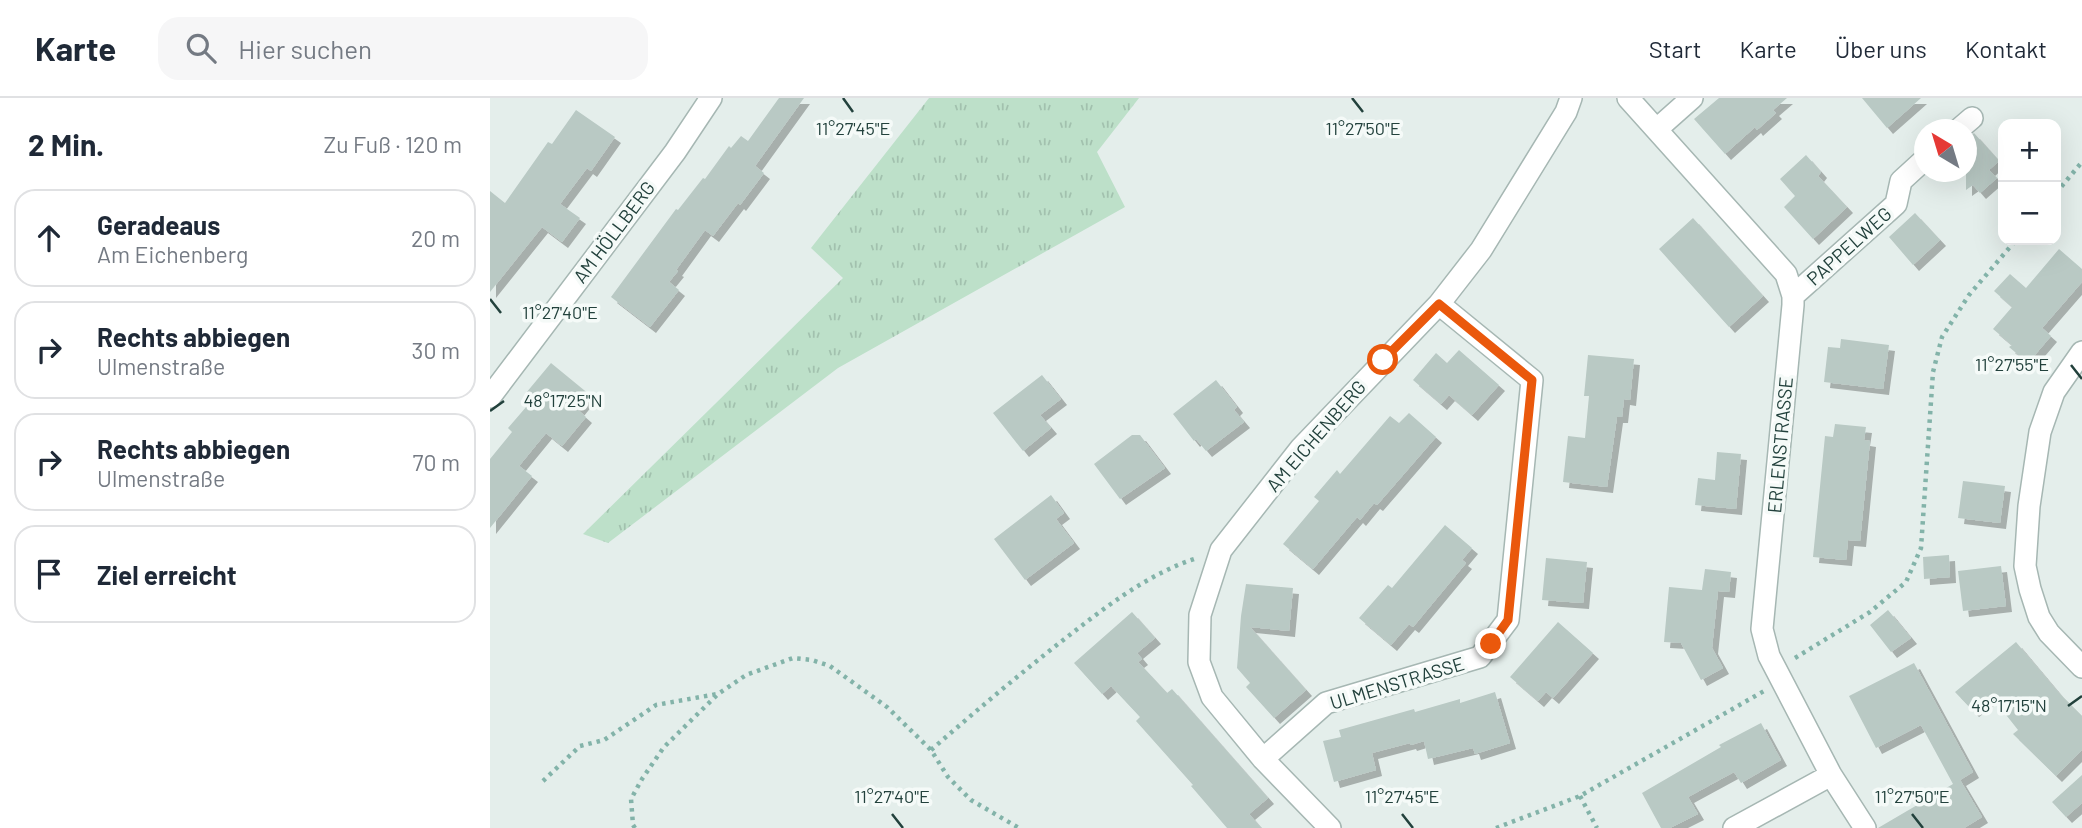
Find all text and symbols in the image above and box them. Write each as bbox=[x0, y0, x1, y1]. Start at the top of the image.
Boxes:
search box bbox=[158, 17, 648, 80]
text: Karte bbox=[35, 28, 116, 68]
icon: search bbox=[182, 29, 220, 67]
text: Hier suchen bbox=[238, 33, 372, 64]
text: Start bbox=[1649, 34, 1702, 63]
text: Karte bbox=[1740, 34, 1797, 63]
text: Über uns bbox=[1835, 34, 1927, 63]
text: Kontakt bbox=[1965, 34, 2047, 63]
text: 11°27'45"E bbox=[816, 117, 890, 139]
text: 11°27'50"E bbox=[1325, 117, 1401, 139]
north arrow bbox=[1914, 119, 1977, 182]
map controls bbox=[1998, 119, 2061, 245]
button: + bbox=[1998, 119, 2061, 182]
text: 2 Min. bbox=[28, 126, 104, 162]
text: Zu Fuß · 120 m bbox=[324, 130, 462, 158]
street label: AM HÖLLBERG bbox=[568, 176, 659, 287]
button: − bbox=[1998, 182, 2061, 245]
street label: PAPPELWEG bbox=[1802, 202, 1896, 290]
text: Geradeaus bbox=[97, 209, 220, 240]
icon: ahead bbox=[30, 219, 68, 257]
text: 20 m bbox=[411, 224, 460, 252]
text: Am Eichenberg bbox=[97, 240, 248, 268]
text: 11°27'40"E bbox=[522, 301, 598, 323]
text: Rechts abbiegen bbox=[97, 321, 290, 352]
icon: right bbox=[30, 331, 68, 369]
text: 30 m bbox=[412, 336, 460, 364]
route start bbox=[1367, 344, 1398, 375]
text: Ulmenstraße bbox=[97, 352, 225, 380]
text: 11°27'55"E bbox=[1975, 353, 2049, 375]
street label: AM EICHENBERG bbox=[1261, 375, 1370, 496]
street label: ERLENSTRASSE bbox=[1762, 376, 1797, 514]
text: 48°17'25"N bbox=[523, 389, 603, 411]
text: Rechts abbiegen bbox=[97, 433, 290, 464]
icon: right bbox=[30, 443, 68, 481]
text: 70 m bbox=[413, 448, 460, 476]
text: Ulmenstraße bbox=[97, 464, 225, 492]
icon: arrive bbox=[30, 555, 68, 593]
text: Ziel erreicht bbox=[97, 559, 237, 590]
route end bbox=[1475, 628, 1506, 659]
street label: ULMENSTRASSE bbox=[1327, 651, 1467, 714]
text: 48°17'15"N bbox=[1971, 694, 2047, 716]
text: 11°27'40"E bbox=[854, 785, 930, 807]
text: 11°27'45"E bbox=[1365, 785, 1439, 807]
text: 11°27'50"E bbox=[1874, 785, 1950, 807]

